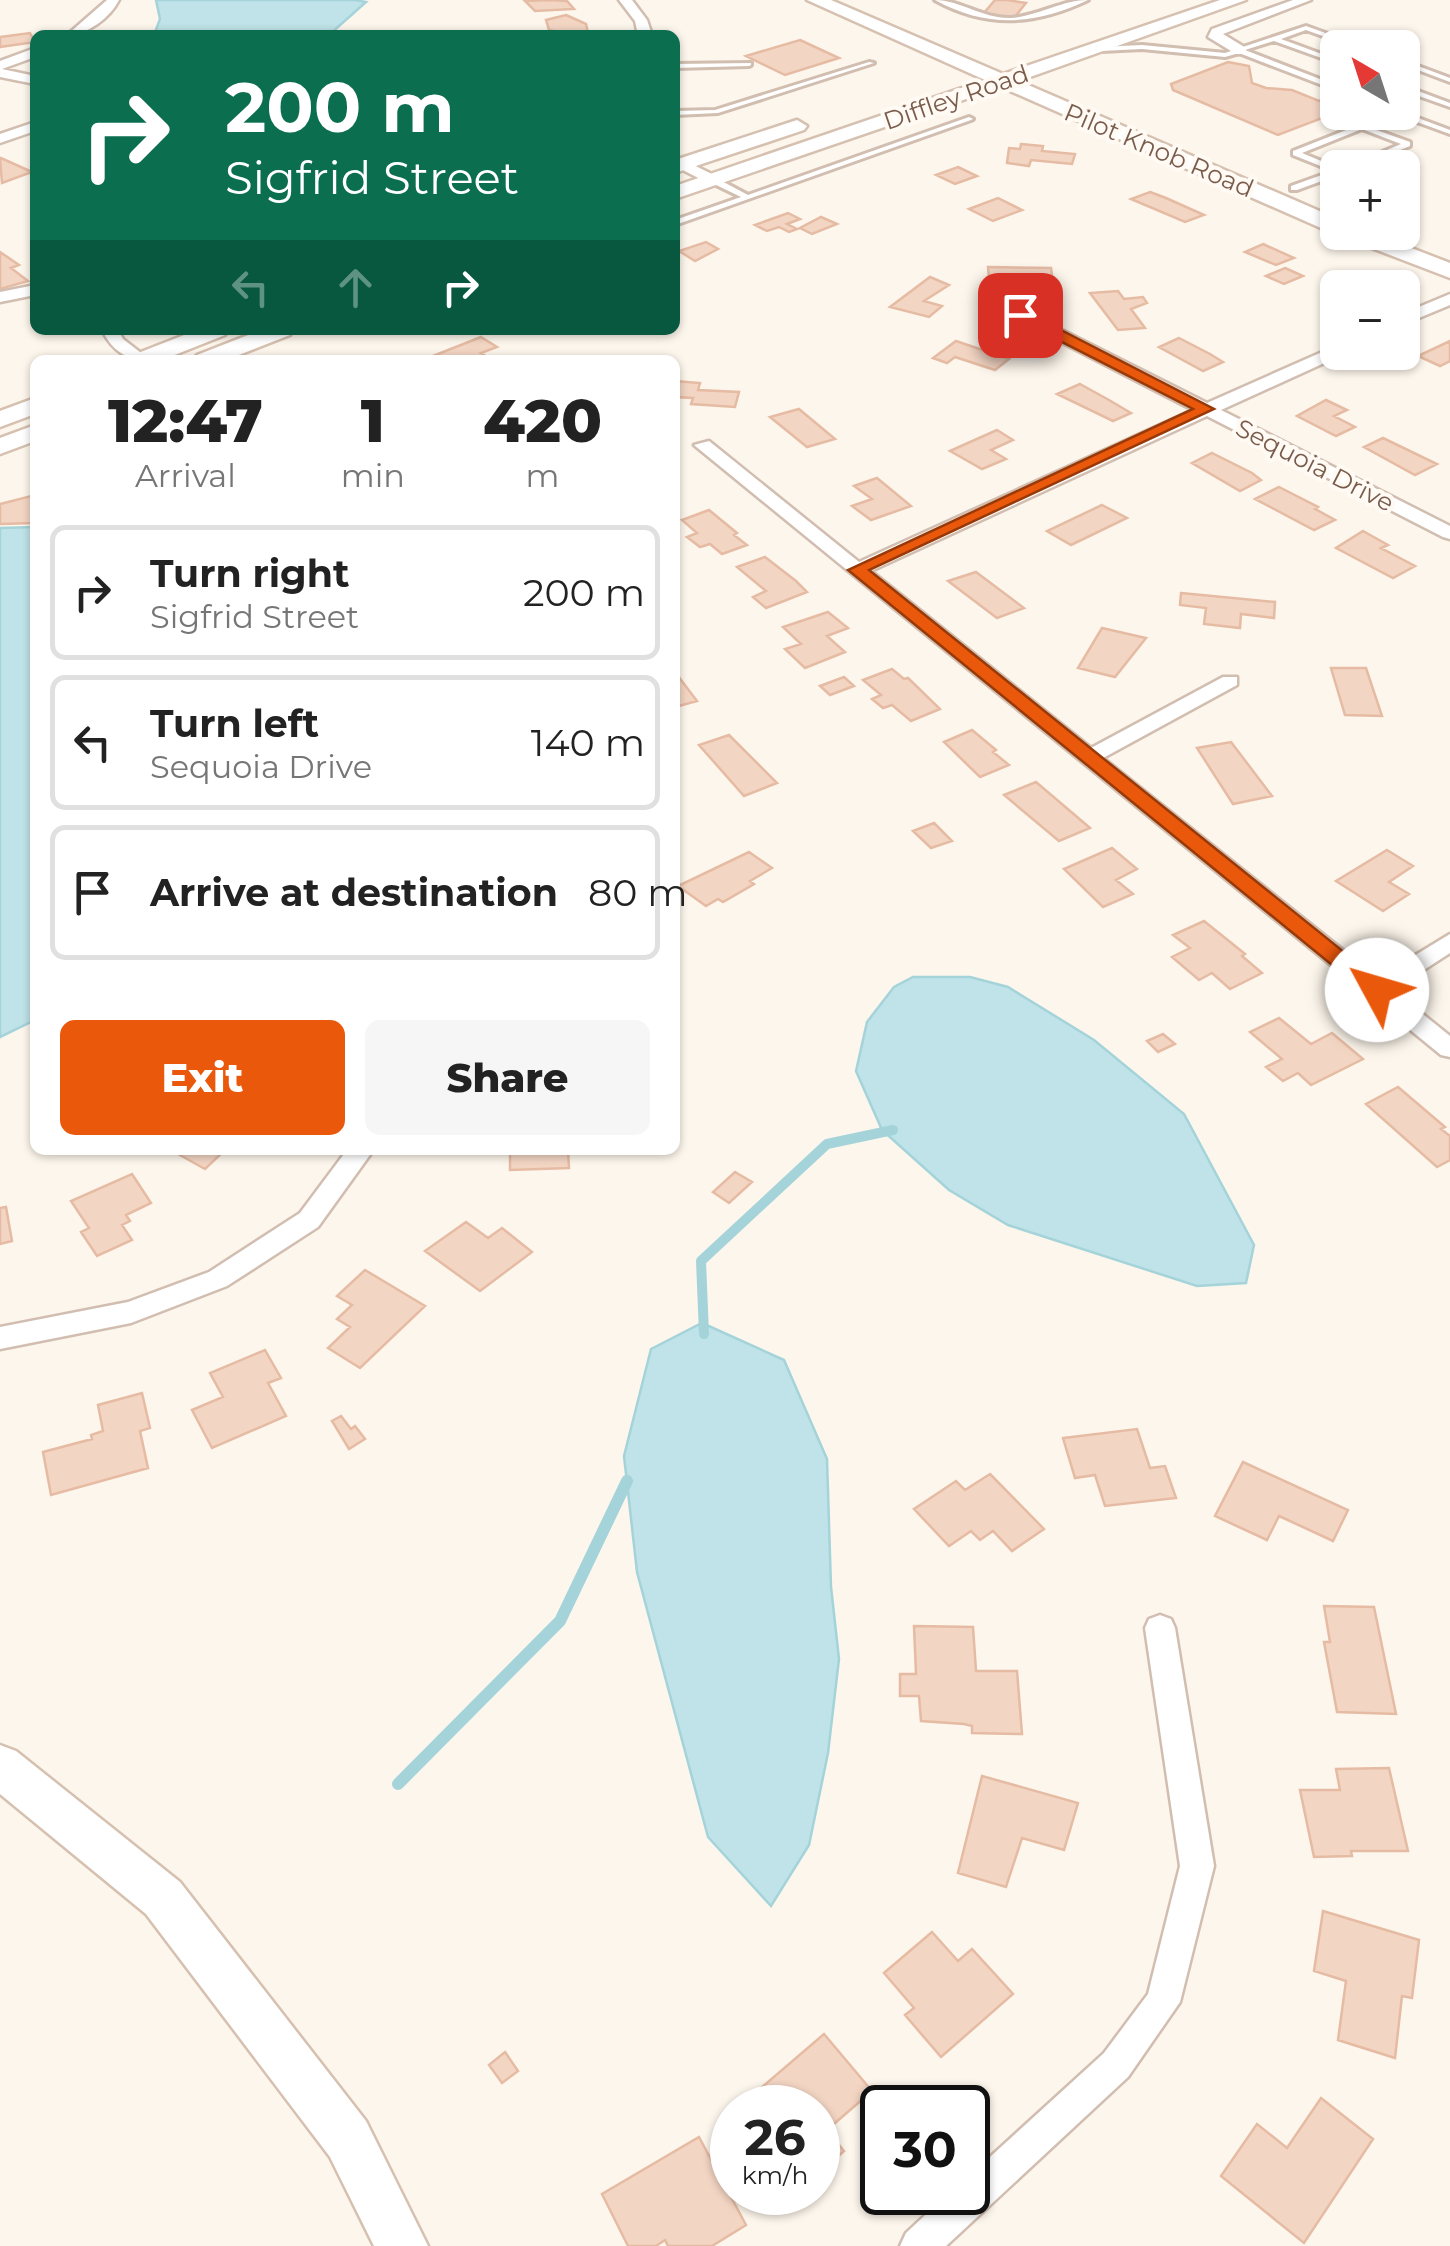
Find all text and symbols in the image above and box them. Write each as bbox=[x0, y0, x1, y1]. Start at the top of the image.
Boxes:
north arrow bbox=[1320, 30, 1420, 130]
map controls bbox=[1320, 30, 1420, 370]
street label: Diffley Road bbox=[880, 58, 1032, 136]
text: 200 m bbox=[225, 64, 455, 150]
icon: right bbox=[60, 70, 190, 200]
street label: Pilot Knob Road bbox=[1060, 97, 1258, 203]
text: Sigfrid Street bbox=[225, 150, 519, 205]
button: + bbox=[1320, 150, 1420, 250]
icon: left bbox=[223, 260, 278, 315]
icon: ahead bbox=[328, 260, 383, 315]
icon: right bbox=[433, 260, 488, 315]
button: − bbox=[1320, 270, 1420, 370]
pin bbox=[978, 273, 1063, 358]
icon: arrive bbox=[993, 288, 1048, 343]
text: 12:47 bbox=[108, 384, 263, 457]
text: 1 bbox=[361, 384, 385, 457]
text: 420 bbox=[483, 384, 602, 457]
street label: Sequoia Drive bbox=[1231, 412, 1399, 518]
text: Arrival bbox=[135, 456, 236, 495]
text: min bbox=[341, 456, 405, 495]
text: m bbox=[526, 456, 559, 495]
text: Turn right bbox=[150, 550, 349, 597]
icon: right bbox=[65, 565, 120, 620]
text: 200 m bbox=[523, 569, 645, 616]
text: Sigfrid Street bbox=[150, 597, 359, 636]
text: Turn left bbox=[150, 700, 319, 747]
icon: left bbox=[65, 715, 120, 770]
text: 140 m bbox=[531, 719, 645, 766]
text: Sequoia Drive bbox=[150, 747, 372, 786]
icon: arrive bbox=[65, 865, 120, 920]
text: Arrive at destination bbox=[150, 869, 558, 916]
text: 80 m bbox=[588, 869, 688, 916]
position arrow bbox=[1325, 938, 1429, 1042]
button: Exit bbox=[60, 1020, 345, 1135]
button: Share bbox=[365, 1020, 650, 1135]
speed limit sign: 30 bbox=[860, 2085, 990, 2215]
text: 26 bbox=[744, 2107, 806, 2168]
text: km/h bbox=[742, 2160, 808, 2190]

